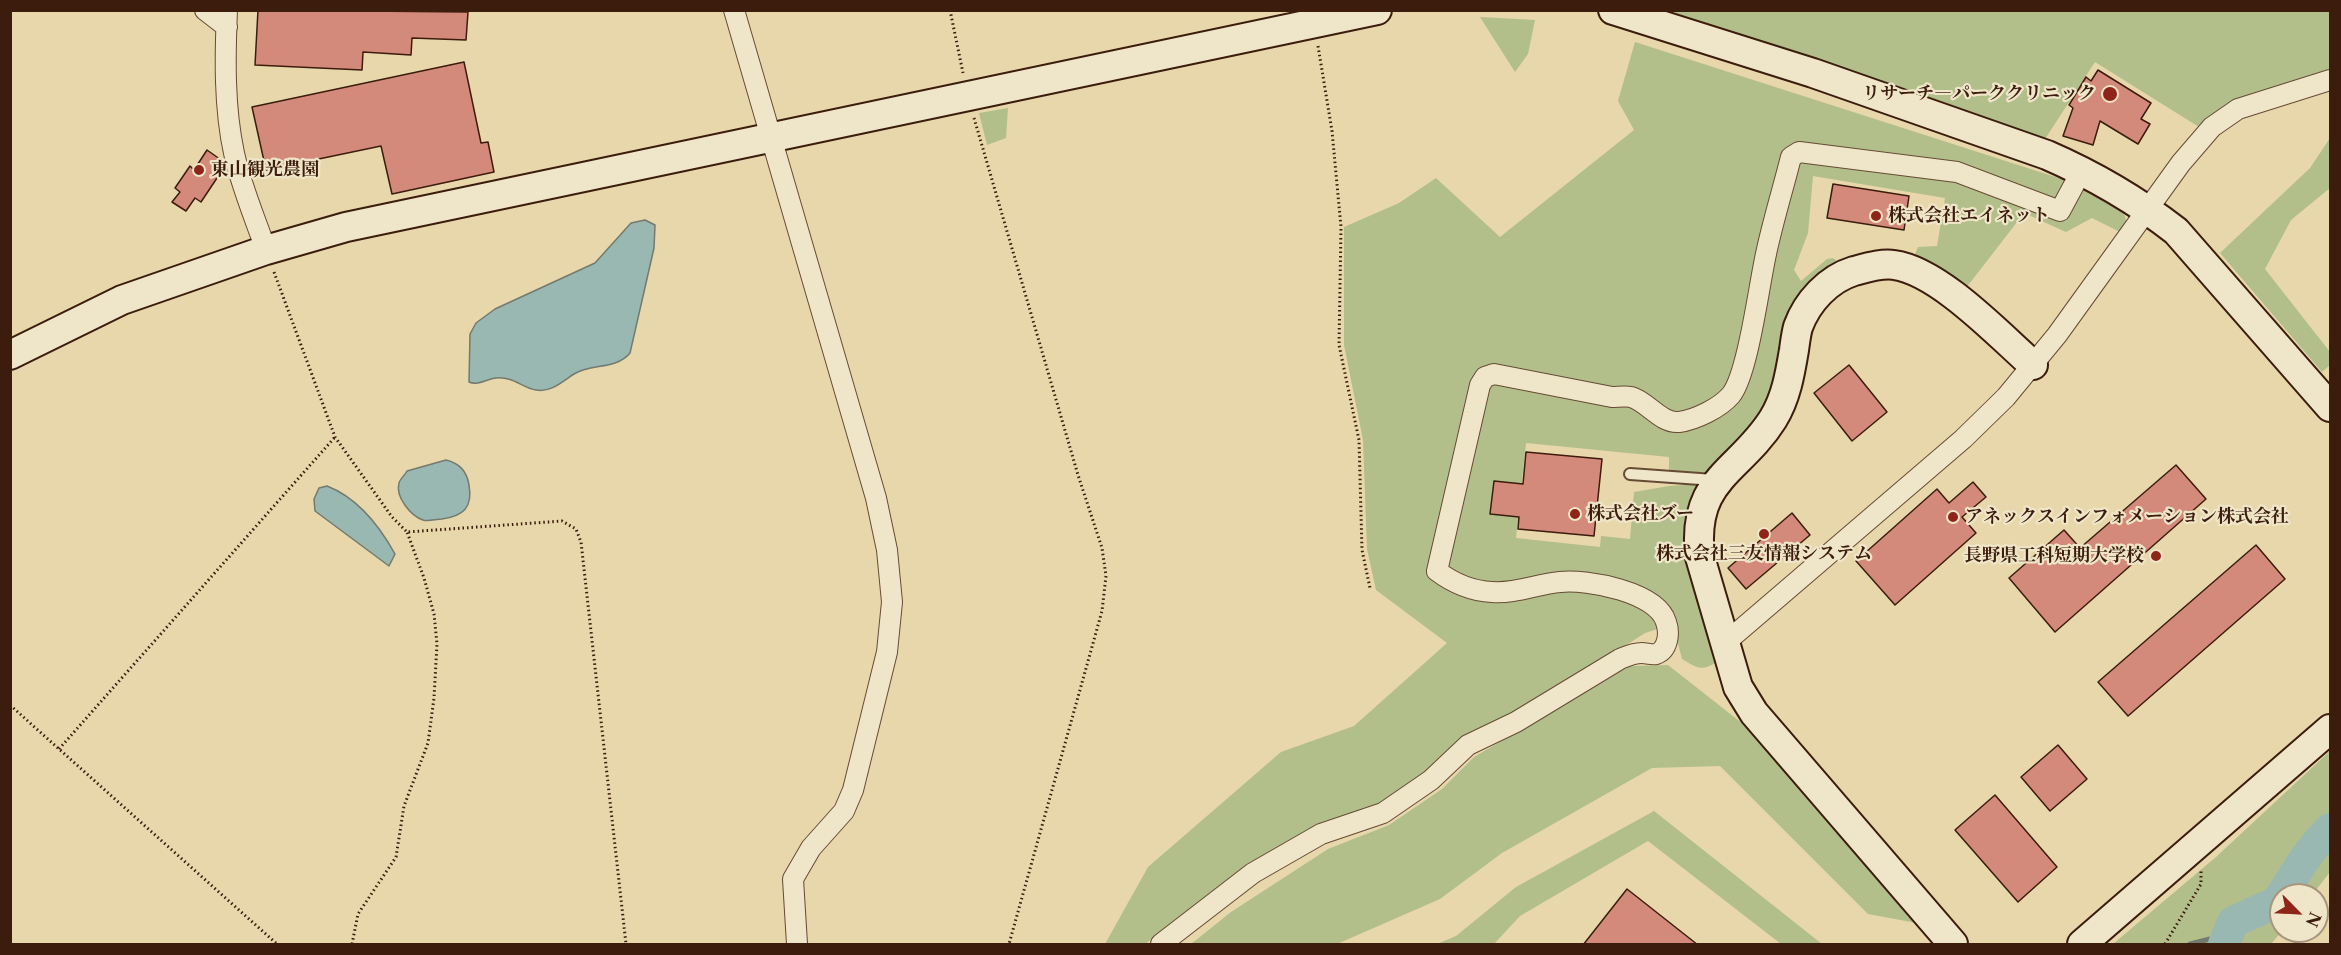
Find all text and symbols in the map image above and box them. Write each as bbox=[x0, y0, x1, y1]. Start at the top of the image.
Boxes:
place label: リサーチ―パーククリニック bbox=[1862, 83, 2096, 105]
marker: リサーチ―パーククリニック bbox=[2101, 85, 2119, 103]
place label: 東山観光農園 bbox=[211, 159, 319, 181]
marker: 東山観光農園 bbox=[192, 163, 206, 177]
place label: 株式会社エイネット bbox=[1888, 205, 2050, 227]
marker: 株式会社エイネット bbox=[1869, 209, 1883, 223]
place label: 株式会社ズー bbox=[1587, 503, 1694, 525]
place label: アネックスインフォメーション株式会社 bbox=[1965, 506, 2289, 528]
marker: 株式会社ズー bbox=[1568, 507, 1582, 521]
marker: アネックスインフォメーション株式会社 bbox=[1946, 510, 1960, 524]
marker: 株式会社三友情報システム bbox=[1757, 527, 1771, 541]
place label: 株式会社三友情報システム bbox=[1656, 543, 1872, 565]
place label: 長野県工科短期大学校 bbox=[1964, 545, 2144, 567]
marker: 長野県工科短期大学校 bbox=[2149, 549, 2163, 563]
north arrow bbox=[2269, 883, 2329, 943]
text: N bbox=[2302, 909, 2326, 930]

